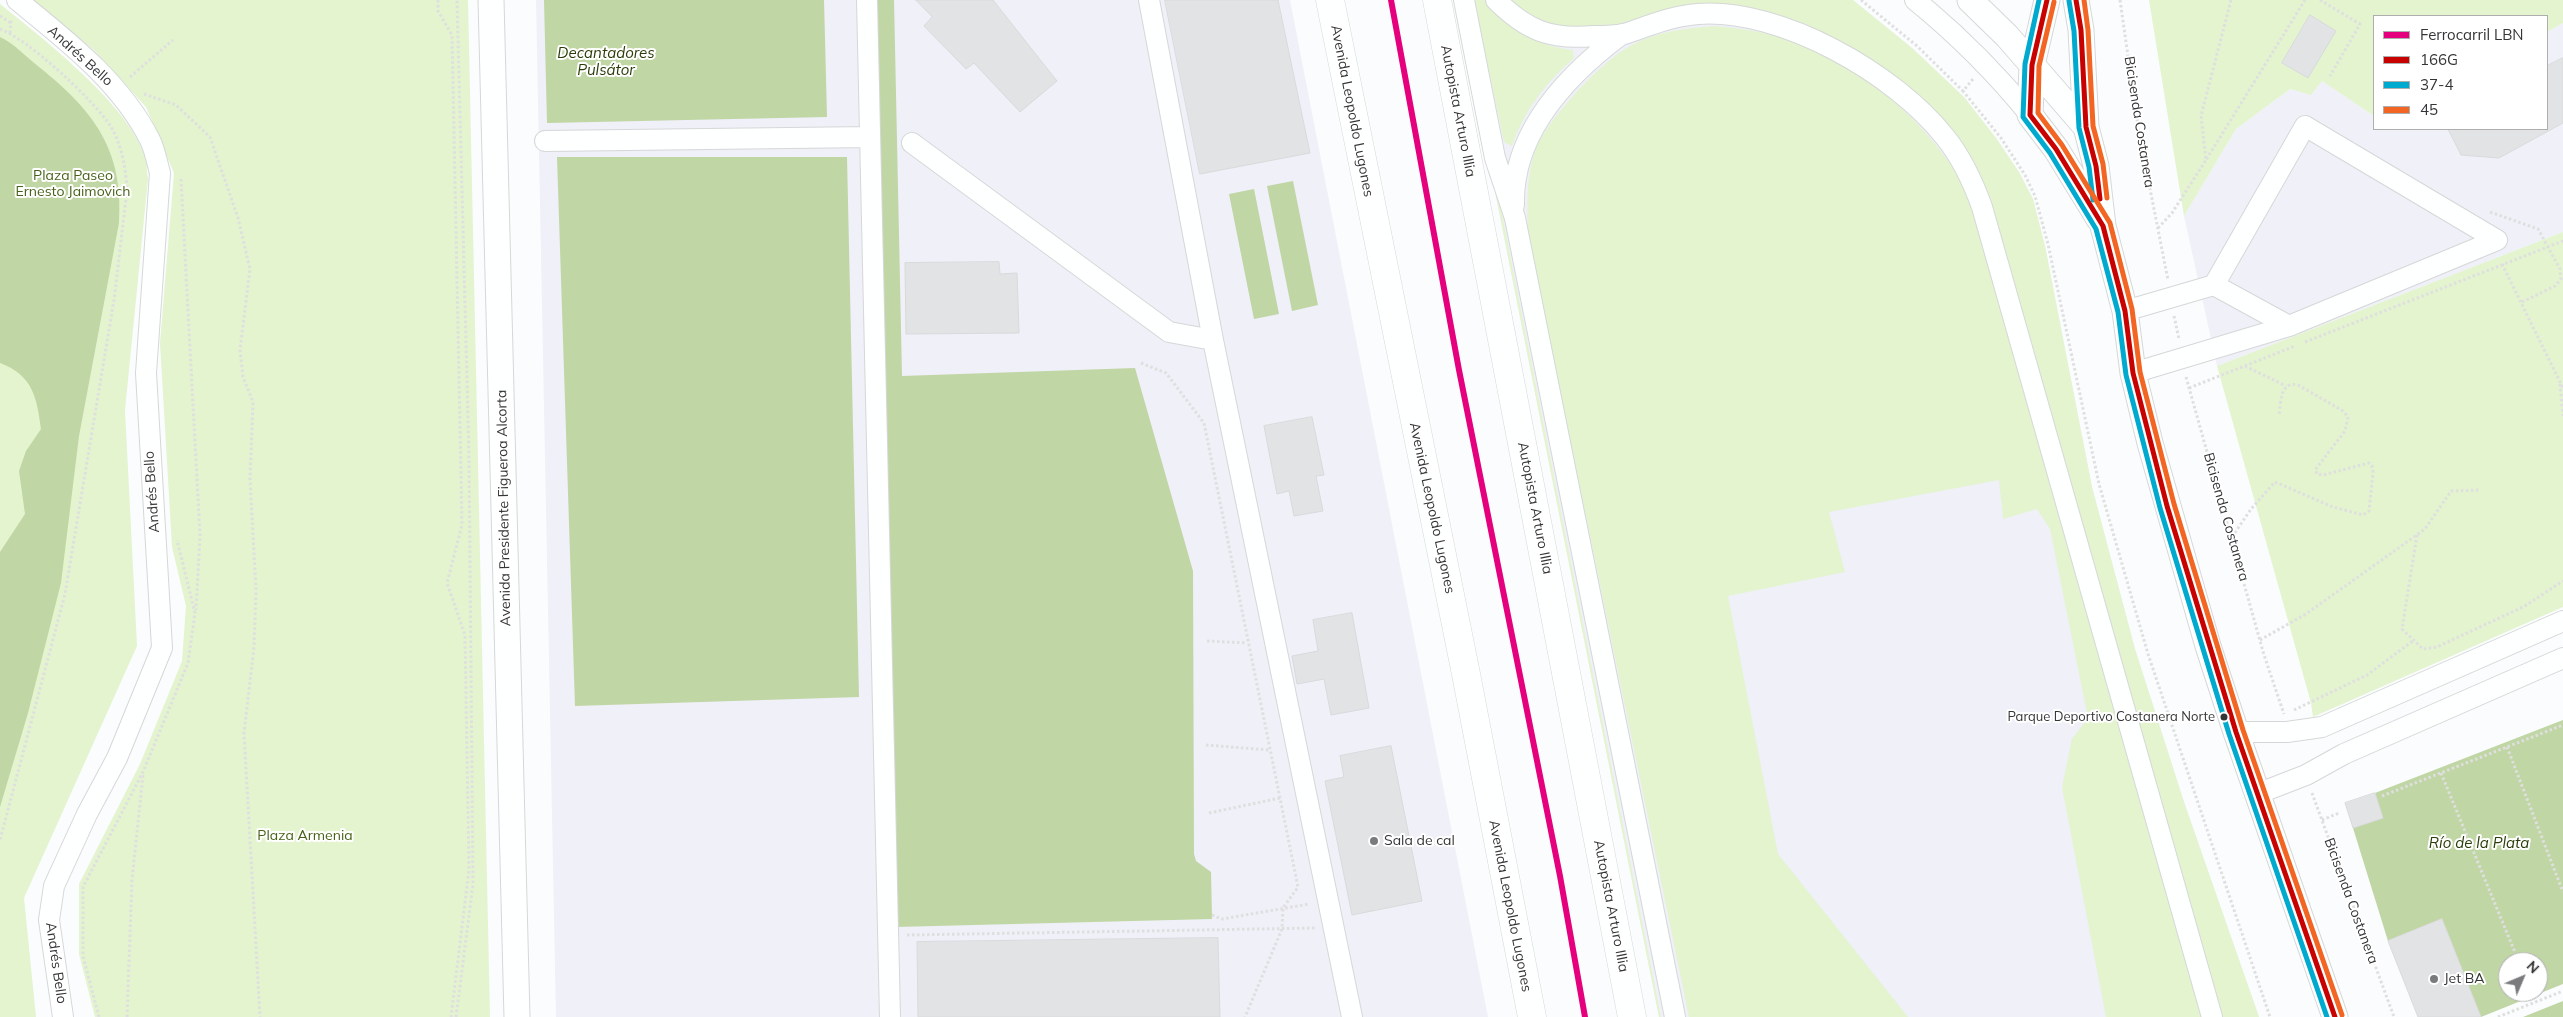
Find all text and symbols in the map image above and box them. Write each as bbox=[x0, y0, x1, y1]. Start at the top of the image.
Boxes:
legend bbox=[2373, 15, 2548, 130]
street label: Andrés Bello bbox=[44, 22, 116, 90]
street label: Avenida Leopoldo Lugones bbox=[1327, 24, 1377, 198]
text: Ferrocarril LBN bbox=[2420, 25, 2524, 44]
water label: Decantadores Pulsátor bbox=[557, 44, 655, 79]
street label: Autopista Arturo Illia bbox=[1437, 44, 1479, 178]
text: 166G bbox=[2420, 50, 2458, 69]
street label: Bicisenda Costanera bbox=[2120, 55, 2158, 189]
text: 37-4 bbox=[2420, 75, 2453, 94]
text: 45 bbox=[2420, 100, 2438, 119]
park label: Plaza Paseo Ernesto Jaimovich bbox=[16, 168, 130, 200]
street label: Avenida Presidente Figueroa Alcorta bbox=[494, 390, 514, 626]
street label: Avenida Leopoldo Lugones bbox=[1406, 421, 1458, 595]
street label: Autopista Arturo Illia bbox=[1514, 441, 1556, 575]
street label: Andrés Bello bbox=[141, 451, 163, 533]
street label: Bicisenda Costanera bbox=[2200, 451, 2252, 583]
place label: Parque Deportivo Costanera Norte bbox=[2007, 709, 2215, 725]
marker: Parque Deportivo Costanera Norte bbox=[2219, 712, 2229, 722]
street label: Avenida Leopoldo Lugones bbox=[1485, 819, 1535, 993]
park label: Plaza Armenia bbox=[257, 828, 353, 844]
place label: Sala de cal bbox=[1384, 833, 1455, 849]
water label: Río de la Plata bbox=[2429, 834, 2529, 852]
marker: Sala de cal bbox=[1368, 835, 1380, 847]
street label: Bicisenda Costanera bbox=[2320, 836, 2382, 966]
street label: Autopista Arturo Illia bbox=[1590, 839, 1632, 973]
street label: Andrés Bello bbox=[42, 921, 70, 1005]
north arrow bbox=[2498, 952, 2548, 1002]
text: N bbox=[2523, 957, 2543, 977]
place label: Jet BA bbox=[2444, 971, 2484, 987]
marker: Jet BA bbox=[2428, 973, 2440, 985]

